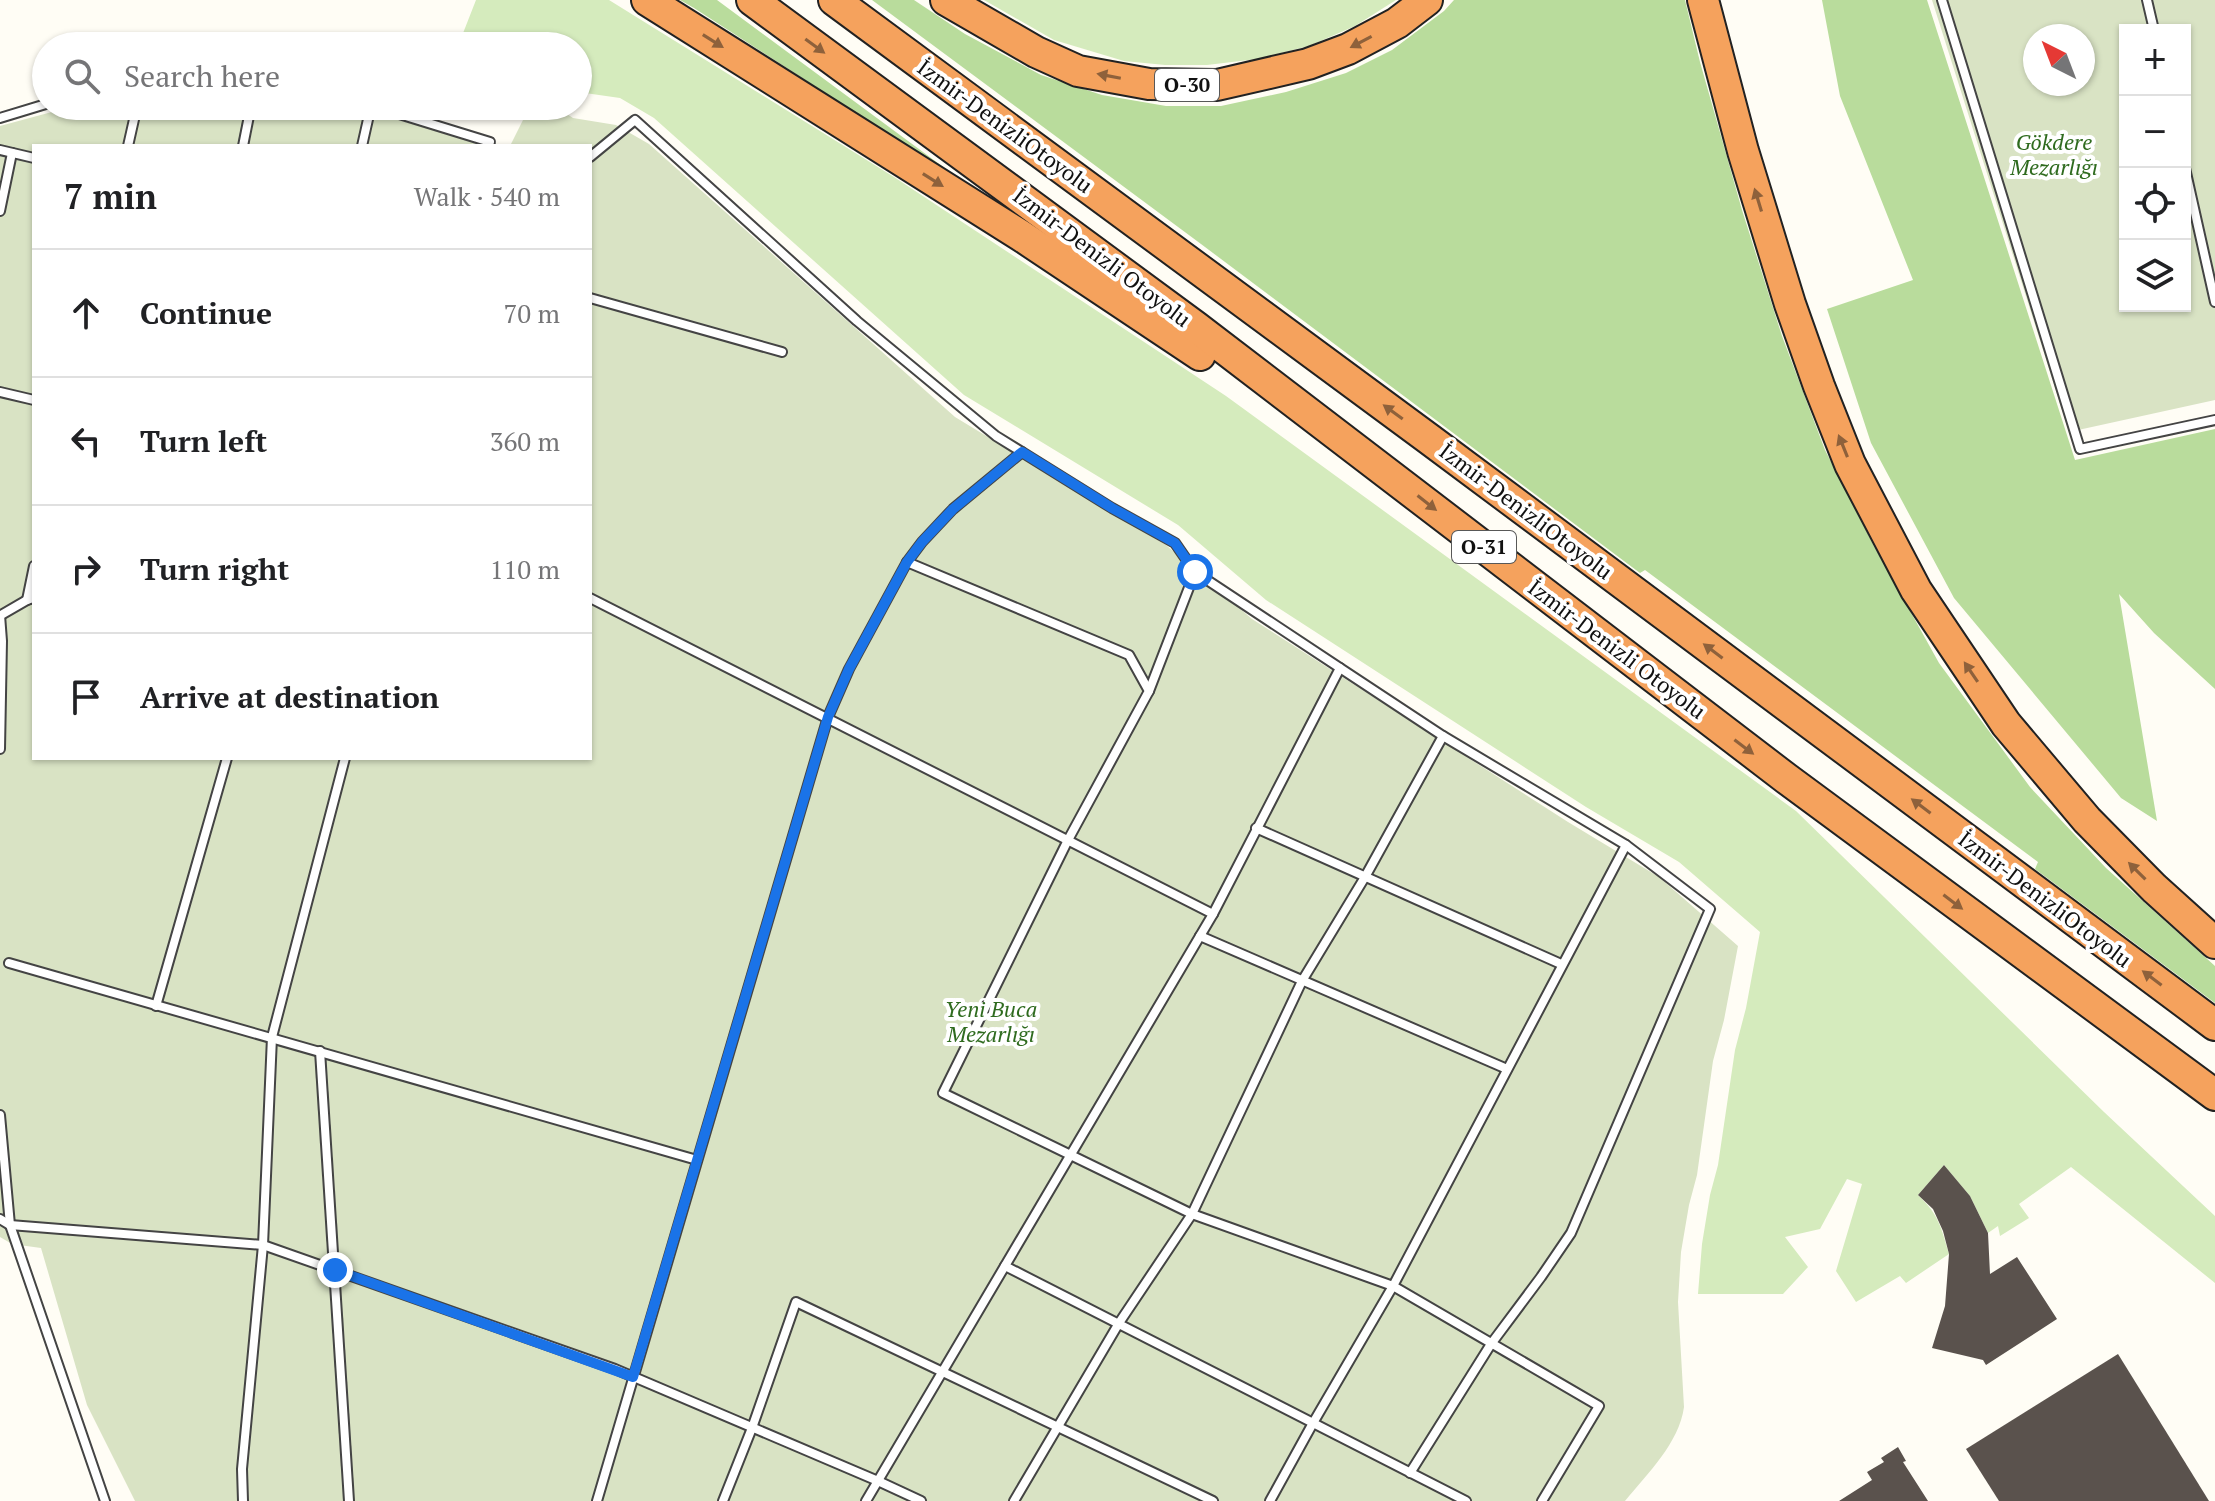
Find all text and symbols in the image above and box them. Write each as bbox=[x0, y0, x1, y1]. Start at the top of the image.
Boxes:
north arrow bbox=[2023, 24, 2095, 96]
map controls bbox=[2119, 24, 2191, 312]
button: + bbox=[2119, 24, 2191, 96]
search box bbox=[32, 32, 592, 120]
one-way arrow bbox=[702, 33, 724, 47]
one-way arrow bbox=[1350, 35, 1373, 49]
one-way arrow bbox=[804, 38, 826, 54]
street label: İzmir-DenizliOtoyolu bbox=[912, 52, 1099, 199]
icon: search bbox=[60, 54, 104, 98]
text: Search here bbox=[124, 56, 280, 96]
road number: O-30 bbox=[1155, 69, 1219, 101]
one-way arrow bbox=[1096, 70, 1121, 82]
button: − bbox=[2119, 96, 2191, 168]
park label: Gökdere Mezarlığı bbox=[2009, 127, 2098, 181]
button: locate bbox=[2119, 168, 2191, 240]
one-way arrow bbox=[922, 172, 944, 186]
text: 7 min bbox=[64, 174, 157, 219]
text: Walk · 540 m bbox=[414, 179, 560, 213]
street label: İzmir-Denizli Otoyolu bbox=[1008, 180, 1197, 333]
one-way arrow bbox=[1751, 188, 1764, 212]
button: layers bbox=[2119, 240, 2191, 312]
icon: ahead bbox=[64, 291, 108, 335]
text: Continue bbox=[140, 293, 272, 333]
text: 70 m bbox=[504, 296, 560, 330]
one-way arrow bbox=[1382, 404, 1403, 420]
icon: left bbox=[64, 419, 108, 463]
text: Turn left bbox=[140, 421, 267, 461]
text: 360 m bbox=[490, 424, 560, 458]
one-way arrow bbox=[1836, 434, 1849, 458]
street label: İzmir-DenizliOtoyolu bbox=[1434, 436, 1619, 585]
one-way arrow bbox=[1417, 495, 1437, 511]
road number: O-31 bbox=[1452, 531, 1516, 563]
icon: right bbox=[64, 547, 108, 591]
text: Turn right bbox=[140, 549, 289, 589]
text: 110 m bbox=[490, 552, 560, 586]
route start bbox=[1177, 554, 1213, 590]
street label: İzmir-Denizli Otoyolu bbox=[1523, 572, 1712, 725]
one-way arrow bbox=[1702, 643, 1724, 659]
one-way arrow bbox=[1964, 661, 1979, 682]
icon: arrive bbox=[64, 675, 108, 719]
text: Arrive at destination bbox=[140, 677, 439, 717]
one-way arrow bbox=[1734, 738, 1755, 754]
one-way arrow bbox=[1911, 799, 1932, 815]
street label: İzmir-DenizliOtoyolu bbox=[1953, 824, 2138, 973]
one-way arrow bbox=[2128, 862, 2147, 881]
one-way arrow bbox=[1942, 894, 1964, 910]
one-way arrow bbox=[2142, 971, 2163, 987]
park label: Yeni Buca Mezarlığı bbox=[945, 994, 1037, 1048]
route end bbox=[317, 1252, 353, 1288]

